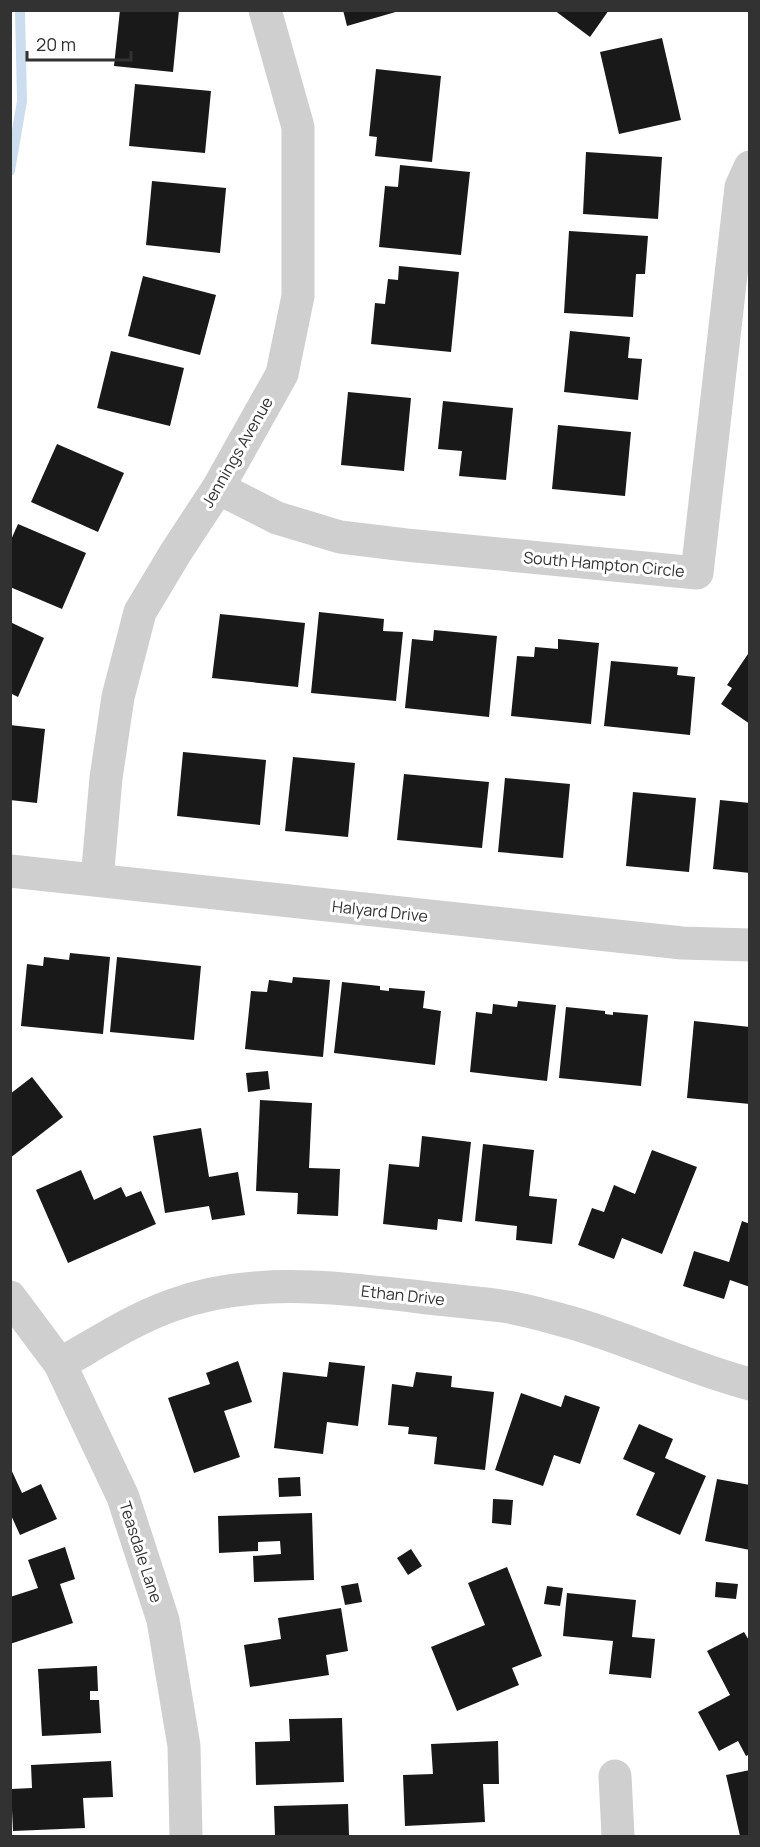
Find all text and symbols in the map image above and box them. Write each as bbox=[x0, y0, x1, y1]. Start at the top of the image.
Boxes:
scale bar bbox=[27, 24, 130, 62]
text: 20 m bbox=[36, 32, 76, 56]
street label: Jennings Avenue bbox=[196, 393, 278, 511]
street label: South Hampton Circle bbox=[523, 546, 685, 582]
street label: Halyard Drive bbox=[331, 895, 429, 927]
street label: Ethan Drive bbox=[360, 1280, 446, 1310]
street label: Teasdale Lane bbox=[114, 1499, 168, 1605]

